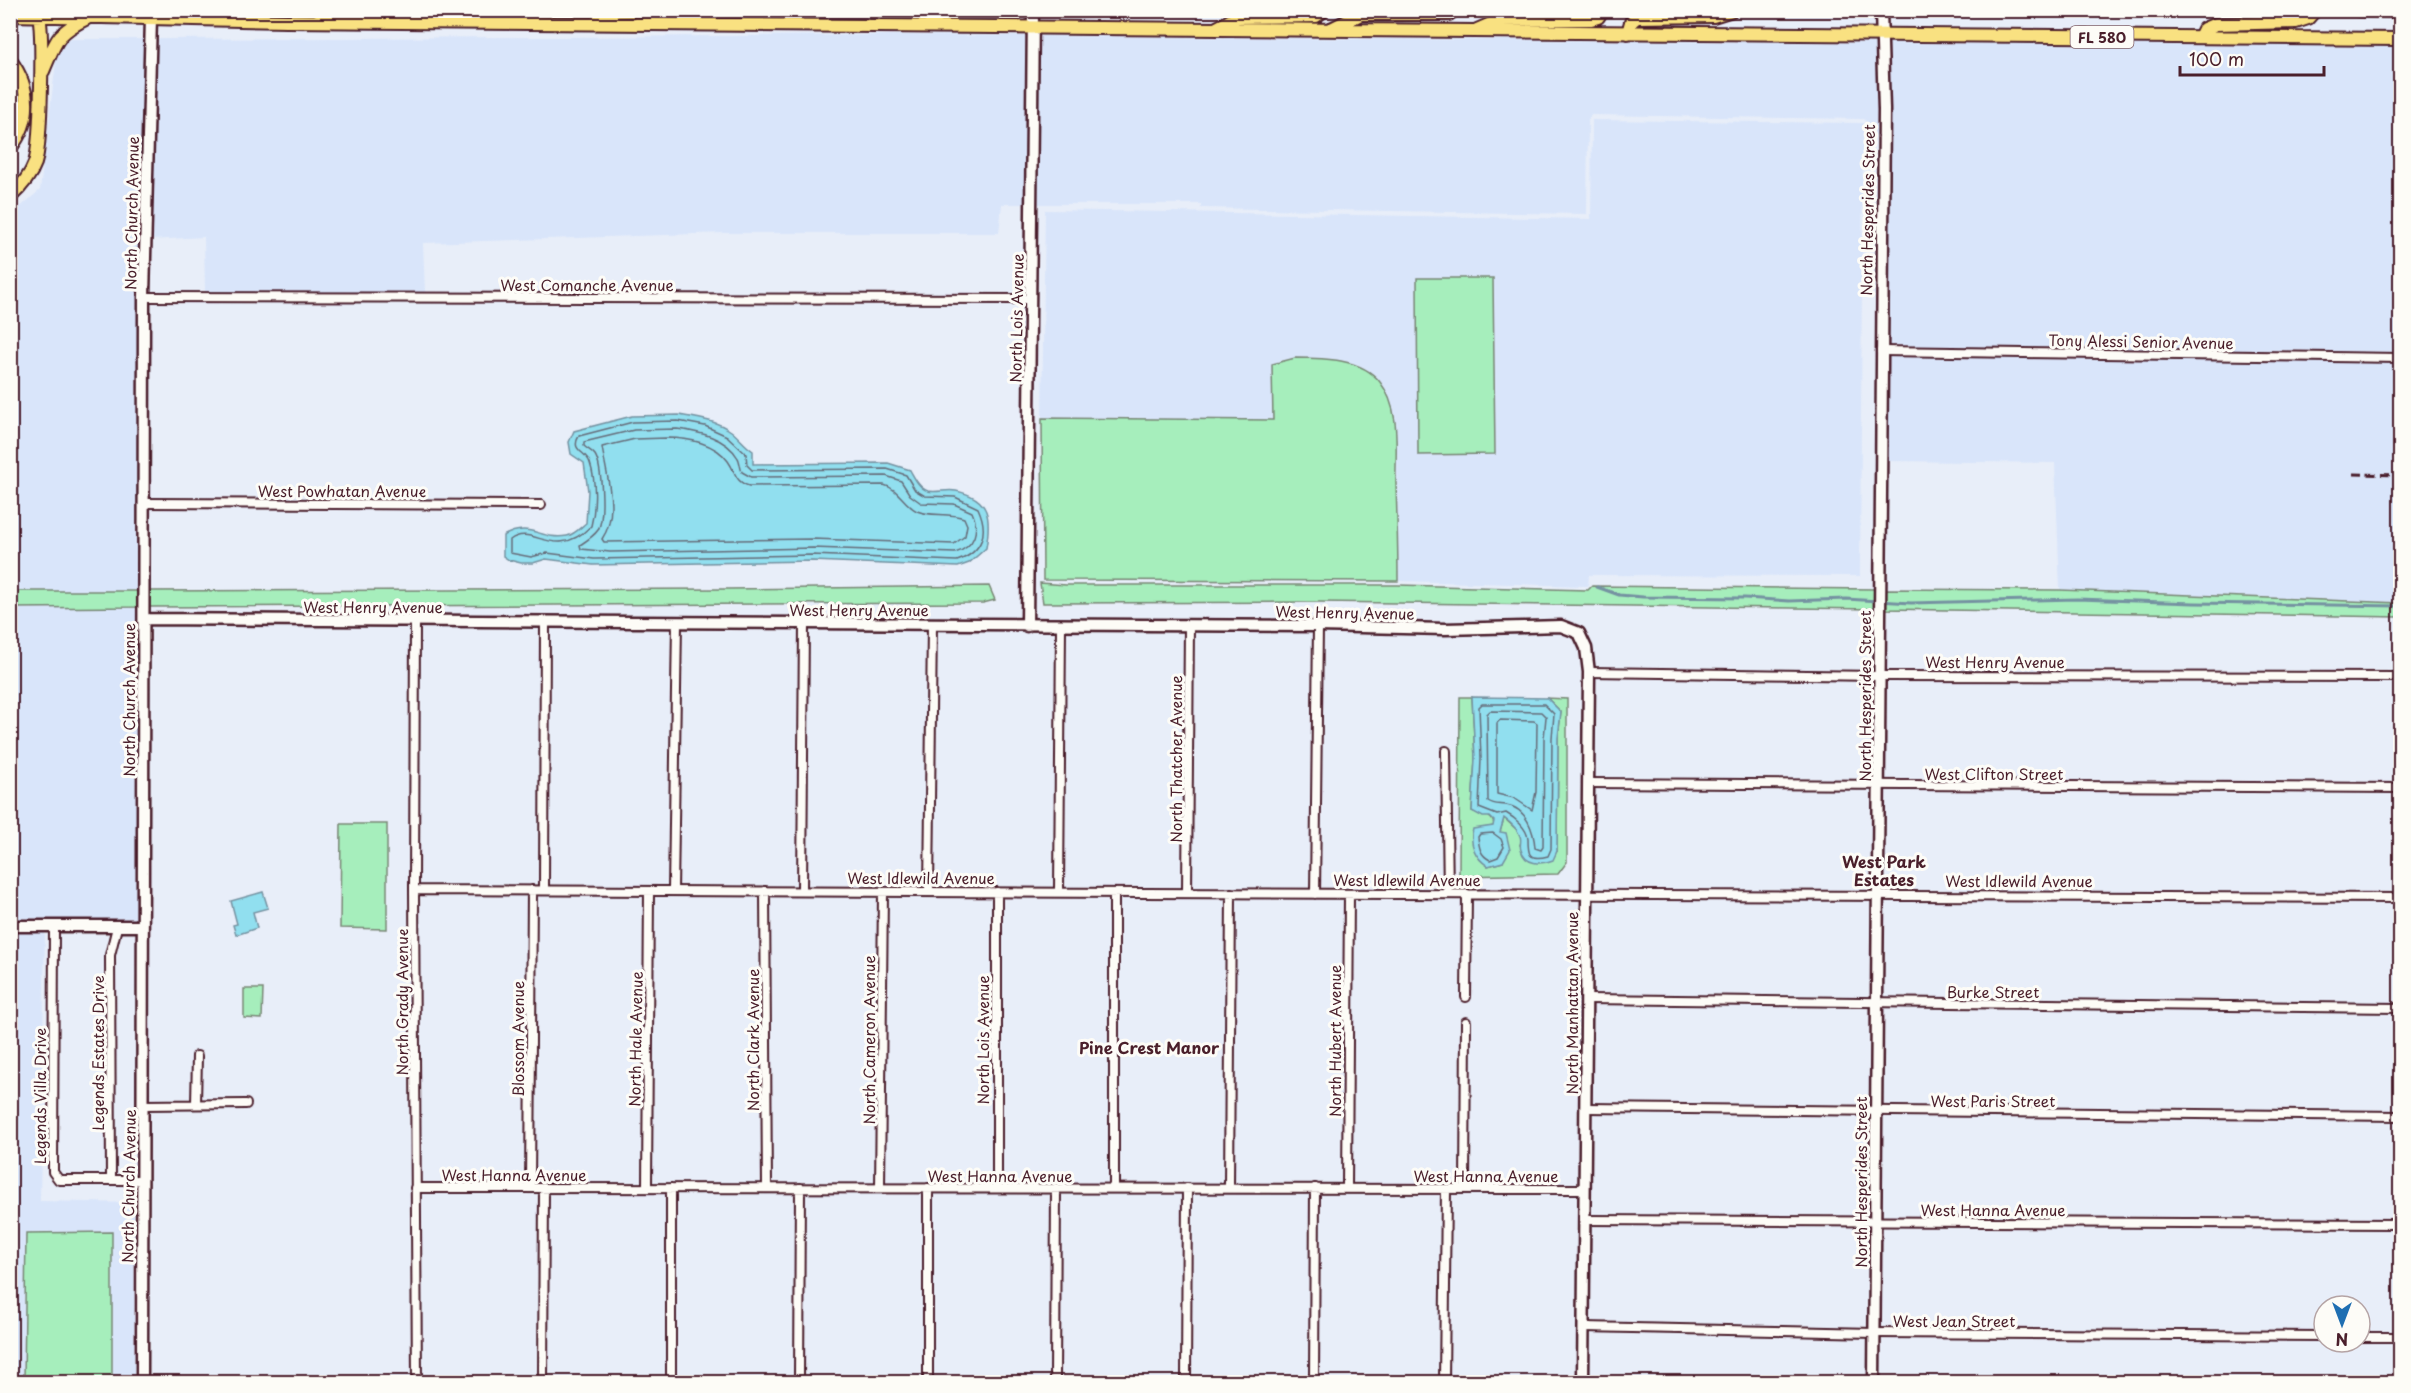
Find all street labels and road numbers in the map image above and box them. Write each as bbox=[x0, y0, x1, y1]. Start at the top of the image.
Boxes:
road number: FL 580 bbox=[2070, 26, 2134, 48]
street label: North Hesperides Street bbox=[1854, 124, 1880, 296]
street label: North Church Avenue bbox=[118, 136, 144, 290]
street label: North Lois Avenue bbox=[1003, 253, 1029, 383]
street label: West Comanche Avenue bbox=[500, 273, 674, 296]
street label: Tony Alessi Senior Avenue bbox=[2048, 328, 2234, 354]
street label: West Powhatan Avenue bbox=[258, 479, 426, 502]
street label: West Henry Avenue bbox=[303, 595, 443, 618]
street label: West Henry Avenue bbox=[789, 598, 929, 621]
street label: West Henry Avenue bbox=[1275, 599, 1415, 625]
street label: North Hesperides Street bbox=[1853, 610, 1876, 782]
street label: North Church Avenue bbox=[117, 623, 140, 777]
street label: West Henry Avenue bbox=[1925, 650, 2065, 673]
street label: North Thatcher Avenue bbox=[1164, 675, 1187, 843]
street label: West Clifton Street bbox=[1925, 762, 2063, 785]
street label: West Idlewild Avenue bbox=[847, 866, 995, 889]
street label: West Idlewild Avenue bbox=[1333, 868, 1481, 891]
street label: West Idlewild Avenue bbox=[1945, 869, 2093, 892]
street label: North Manhattan Avenue bbox=[1560, 912, 1583, 1094]
street label: North Grady Avenue bbox=[390, 929, 413, 1075]
street label: North Cameron Avenue bbox=[857, 955, 880, 1125]
street label: North Hubert Avenue bbox=[1323, 965, 1346, 1117]
street label: North Clark Avenue bbox=[741, 969, 764, 1111]
street label: North Hale Avenue bbox=[622, 971, 648, 1107]
street label: Legends Estates Drive bbox=[86, 975, 109, 1131]
street label: North Lois Avenue bbox=[971, 975, 994, 1105]
street label: Burke Street bbox=[1947, 980, 2039, 1003]
street label: Blossom Avenue bbox=[506, 981, 529, 1097]
street label: Legends Villa Drive bbox=[28, 1028, 51, 1164]
street label: West Paris Street bbox=[1931, 1089, 2055, 1112]
street label: North Hesperides Street bbox=[1849, 1096, 1872, 1268]
street label: North Church Avenue bbox=[115, 1109, 141, 1263]
street label: West Hanna Avenue bbox=[441, 1163, 587, 1186]
street label: West Hanna Avenue bbox=[927, 1164, 1073, 1187]
street label: West Hanna Avenue bbox=[1413, 1164, 1559, 1187]
street label: West Hanna Avenue bbox=[1920, 1198, 2066, 1221]
street label: West Jean Street bbox=[1893, 1309, 2015, 1332]

